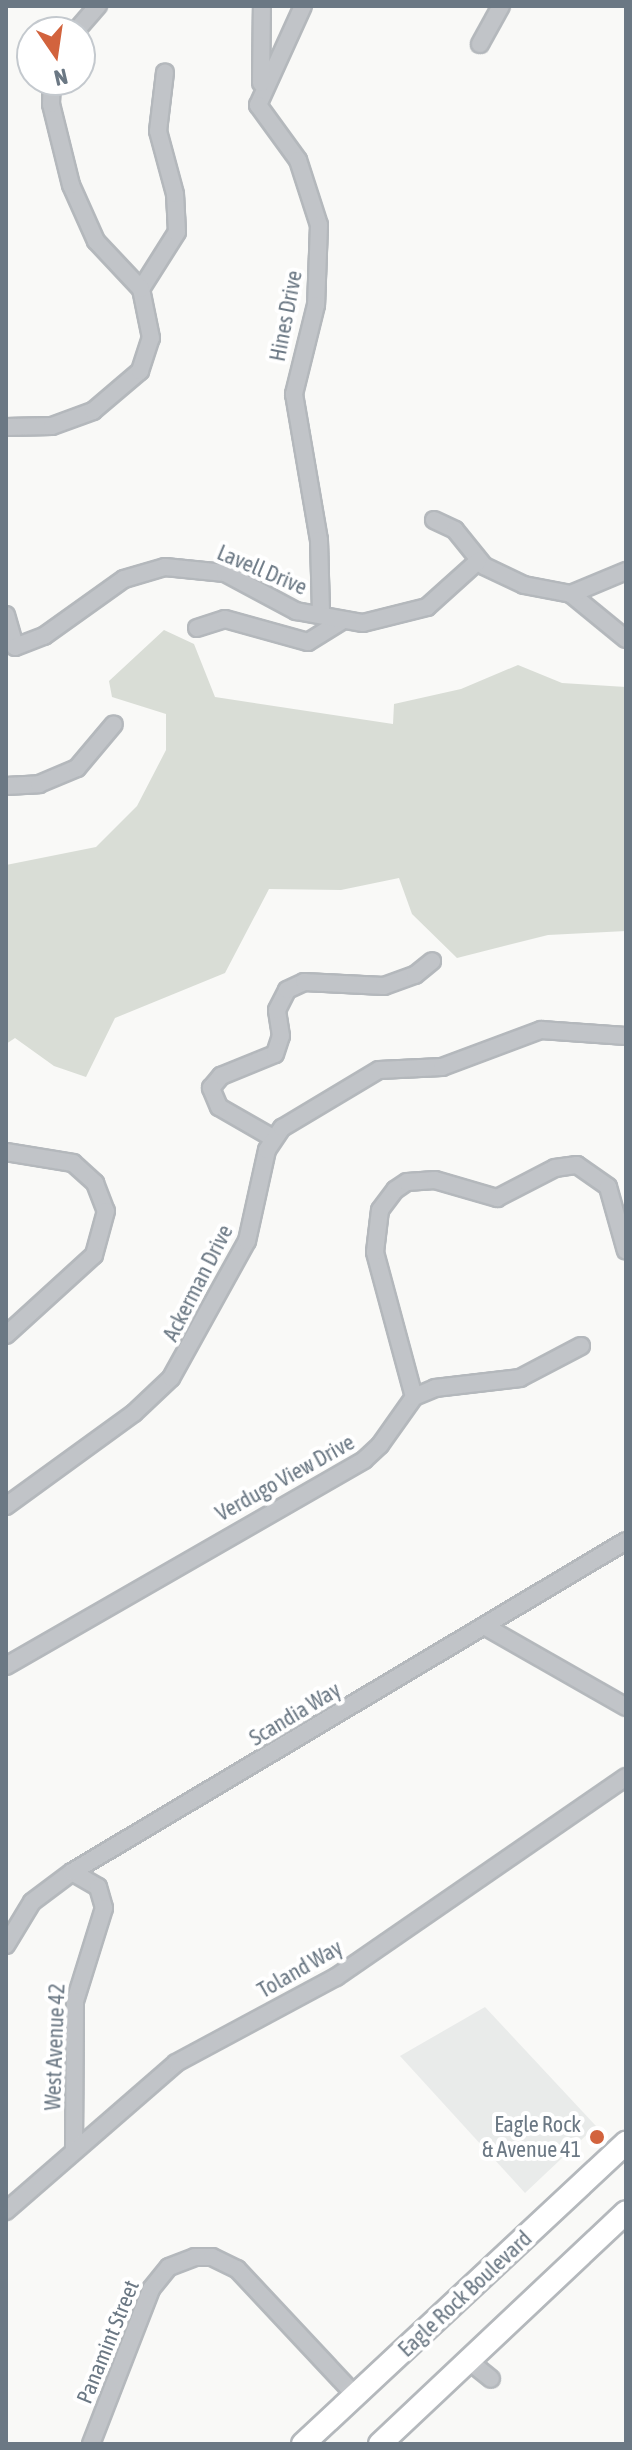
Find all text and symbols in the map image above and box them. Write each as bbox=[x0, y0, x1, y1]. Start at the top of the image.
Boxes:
north arrow bbox=[16, 16, 96, 96]
text: N bbox=[52, 63, 70, 92]
street label: Hines Drive bbox=[264, 268, 308, 364]
street label: Lavell Drive bbox=[213, 539, 311, 601]
street label: Ackerman Drive bbox=[157, 1220, 239, 1346]
street label: Verdugo View Drive bbox=[211, 1429, 359, 1527]
street label: Scandia Way bbox=[245, 1677, 345, 1751]
street label: Toland Way bbox=[253, 1934, 347, 2004]
street label: West Avenue 42 bbox=[40, 1983, 70, 2111]
place label: Eagle Rock & Avenue 41 bbox=[482, 2111, 581, 2162]
marker: Eagle Rock & Avenue 41 bbox=[588, 2128, 606, 2146]
street label: Eagle Rock Boulevard bbox=[393, 2225, 537, 2363]
street label: Panamint Street bbox=[71, 2276, 145, 2408]

